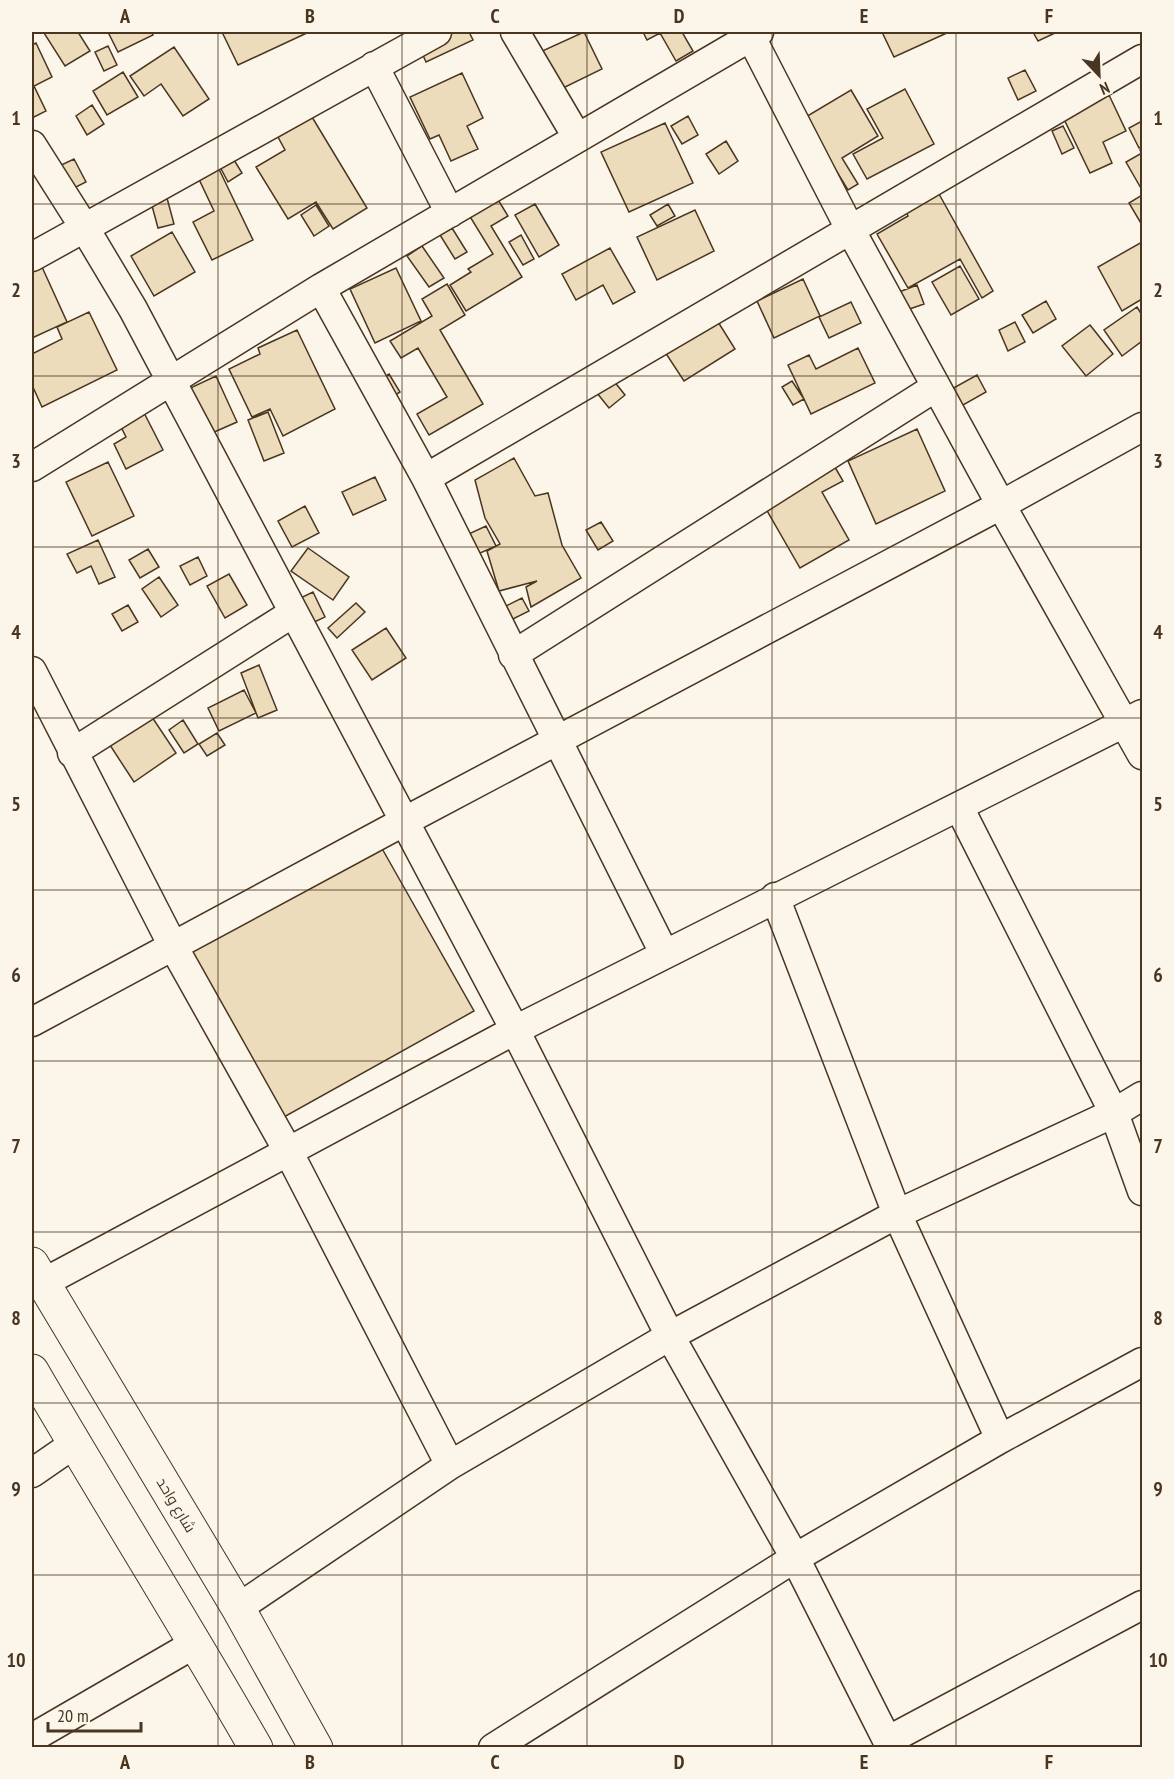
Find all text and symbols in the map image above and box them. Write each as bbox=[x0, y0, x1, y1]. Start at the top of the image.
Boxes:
text: A bbox=[119, 3, 131, 29]
text: B bbox=[305, 3, 315, 29]
text: C bbox=[490, 3, 500, 29]
text: D bbox=[674, 3, 685, 29]
text: E bbox=[860, 3, 868, 29]
text: F bbox=[1045, 3, 1053, 29]
north arrow bbox=[1069, 45, 1129, 105]
text: N bbox=[1097, 78, 1113, 100]
text: 1 bbox=[11, 105, 21, 131]
text: 1 bbox=[1153, 105, 1163, 131]
text: 2 bbox=[11, 277, 21, 303]
text: 2 bbox=[1153, 277, 1163, 303]
text: 3 bbox=[11, 448, 21, 474]
text: 3 bbox=[1153, 448, 1163, 474]
text: 4 bbox=[11, 619, 21, 645]
text: 4 bbox=[1153, 619, 1163, 645]
text: 5 bbox=[11, 791, 21, 817]
text: 5 bbox=[1153, 791, 1163, 817]
text: 6 bbox=[11, 962, 21, 988]
text: 6 bbox=[1153, 962, 1163, 988]
text: 7 bbox=[11, 1133, 21, 1159]
text: 7 bbox=[1153, 1133, 1163, 1159]
text: 8 bbox=[11, 1305, 21, 1331]
text: 8 bbox=[1153, 1305, 1163, 1331]
street label: شارع واحد bbox=[151, 1474, 200, 1537]
text: 9 bbox=[11, 1476, 21, 1502]
text: 9 bbox=[1153, 1476, 1163, 1502]
text: 10 bbox=[6, 1647, 26, 1673]
text: 10 bbox=[1148, 1647, 1168, 1673]
scale bar bbox=[48, 1695, 141, 1733]
text: 20 m bbox=[57, 1704, 89, 1727]
text: A bbox=[119, 1749, 131, 1775]
text: B bbox=[305, 1749, 315, 1775]
text: C bbox=[490, 1749, 500, 1775]
text: D bbox=[674, 1749, 685, 1775]
text: E bbox=[860, 1749, 868, 1775]
text: F bbox=[1045, 1749, 1053, 1775]

